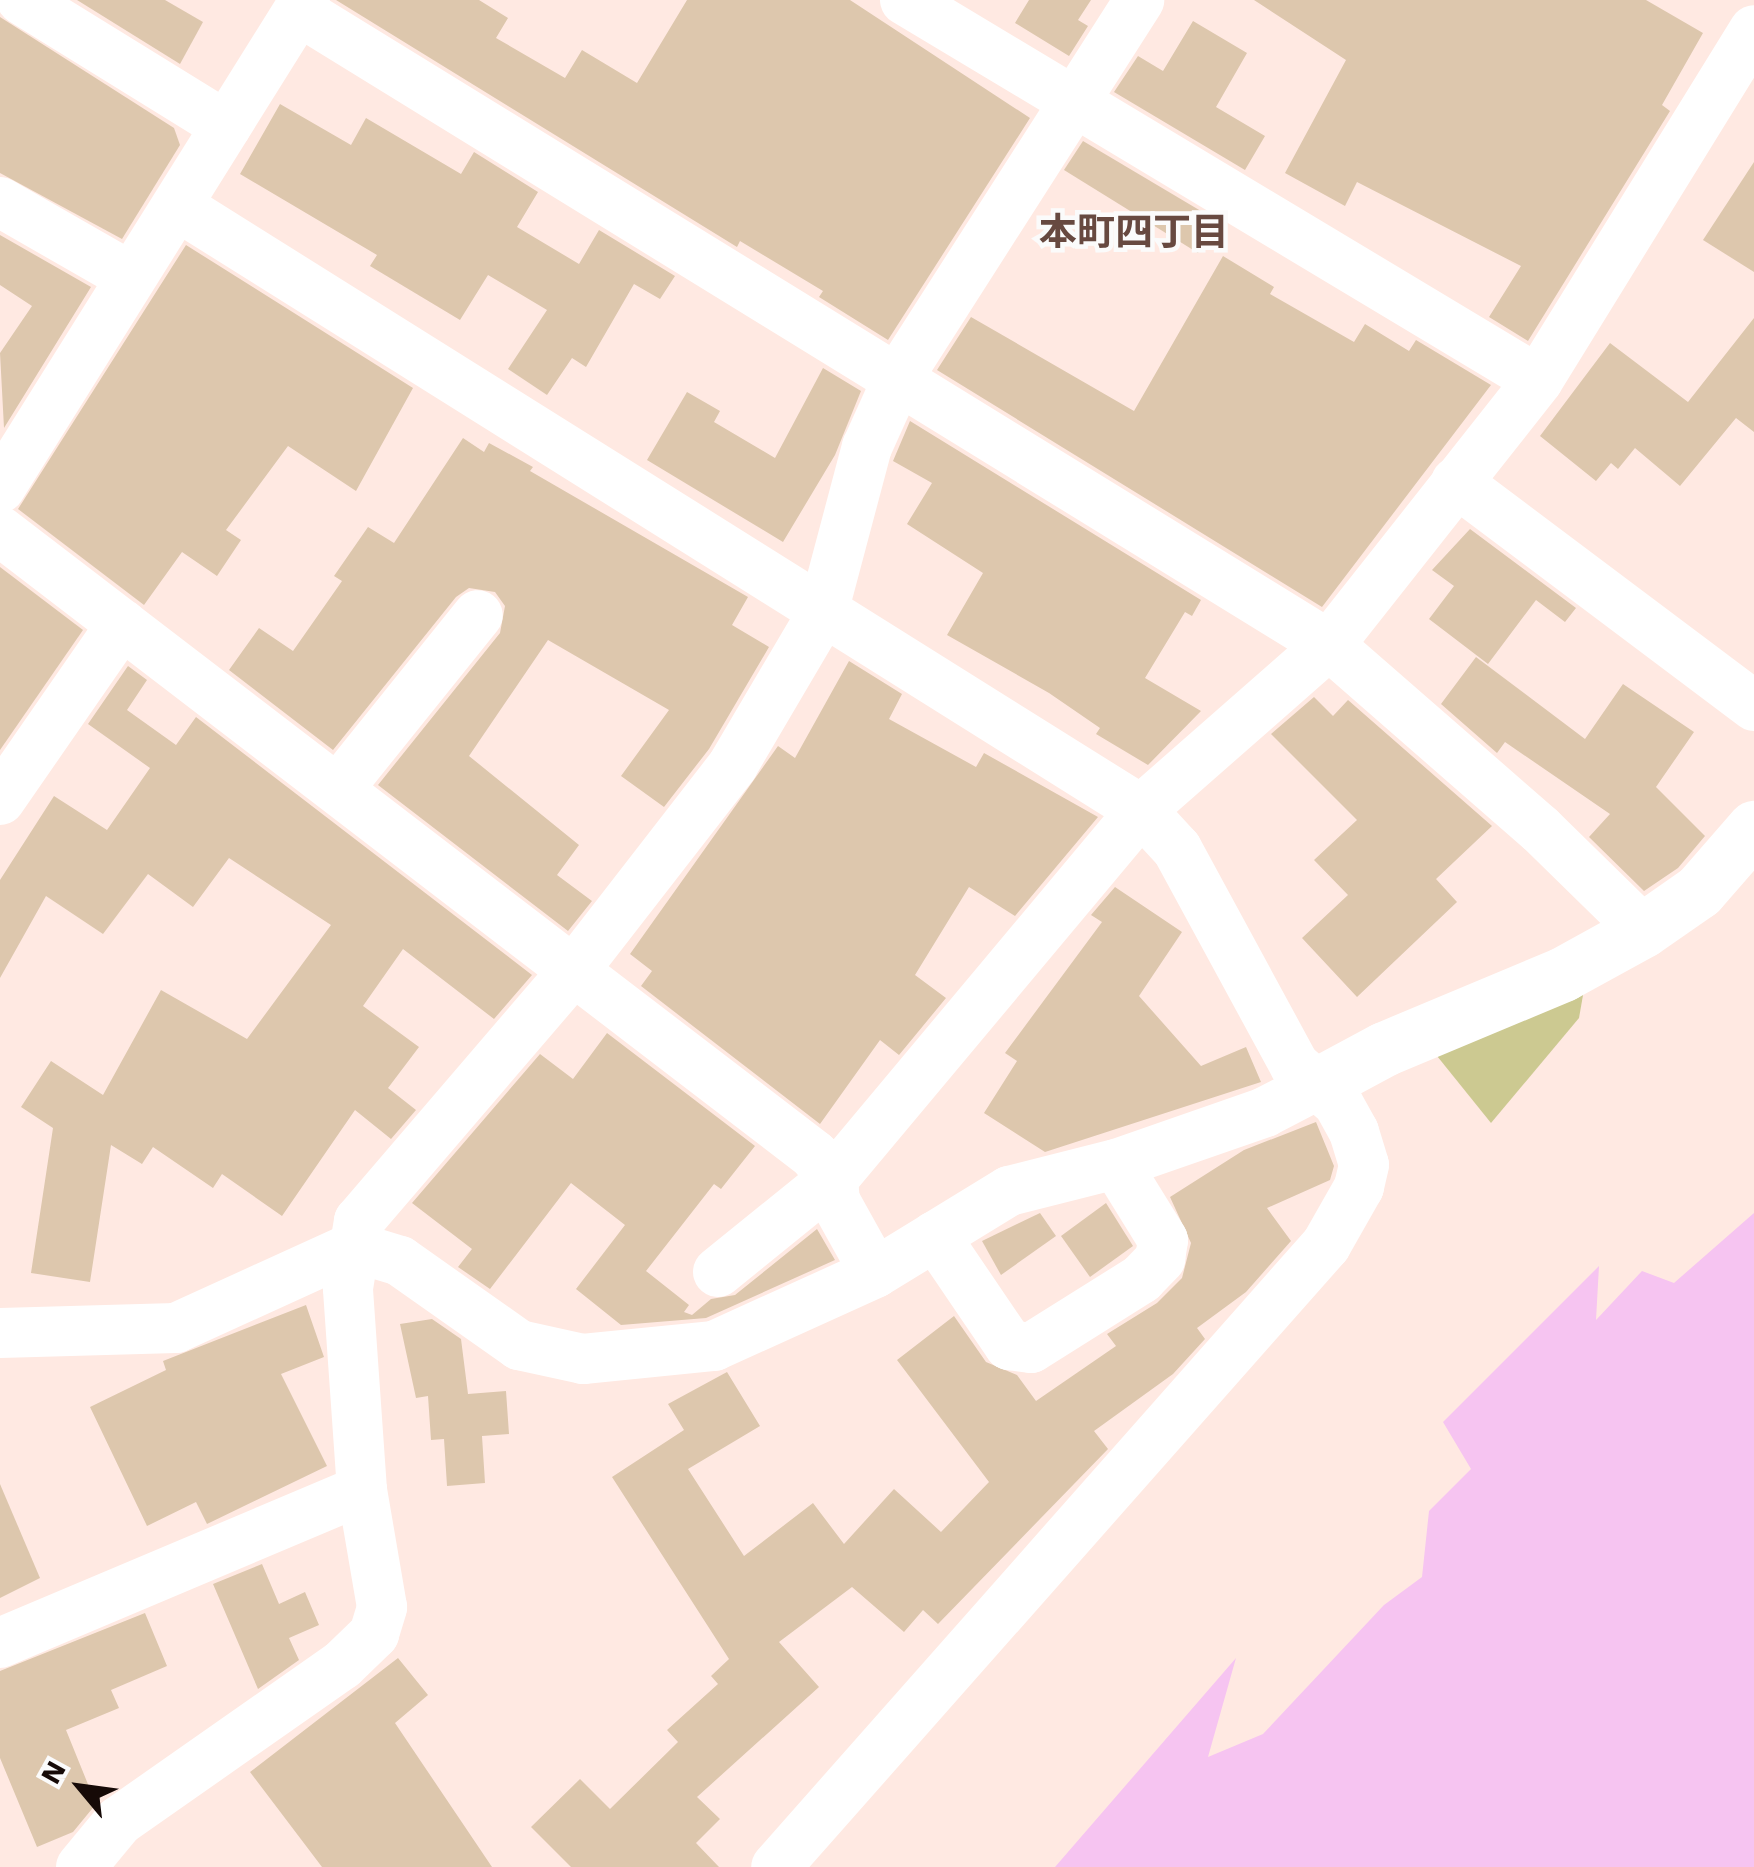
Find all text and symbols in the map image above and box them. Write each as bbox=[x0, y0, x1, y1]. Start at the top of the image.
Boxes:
district label: 本町四丁目 bbox=[1039, 210, 1229, 256]
north arrow bbox=[30, 1737, 130, 1837]
text: N bbox=[34, 1755, 73, 1789]

